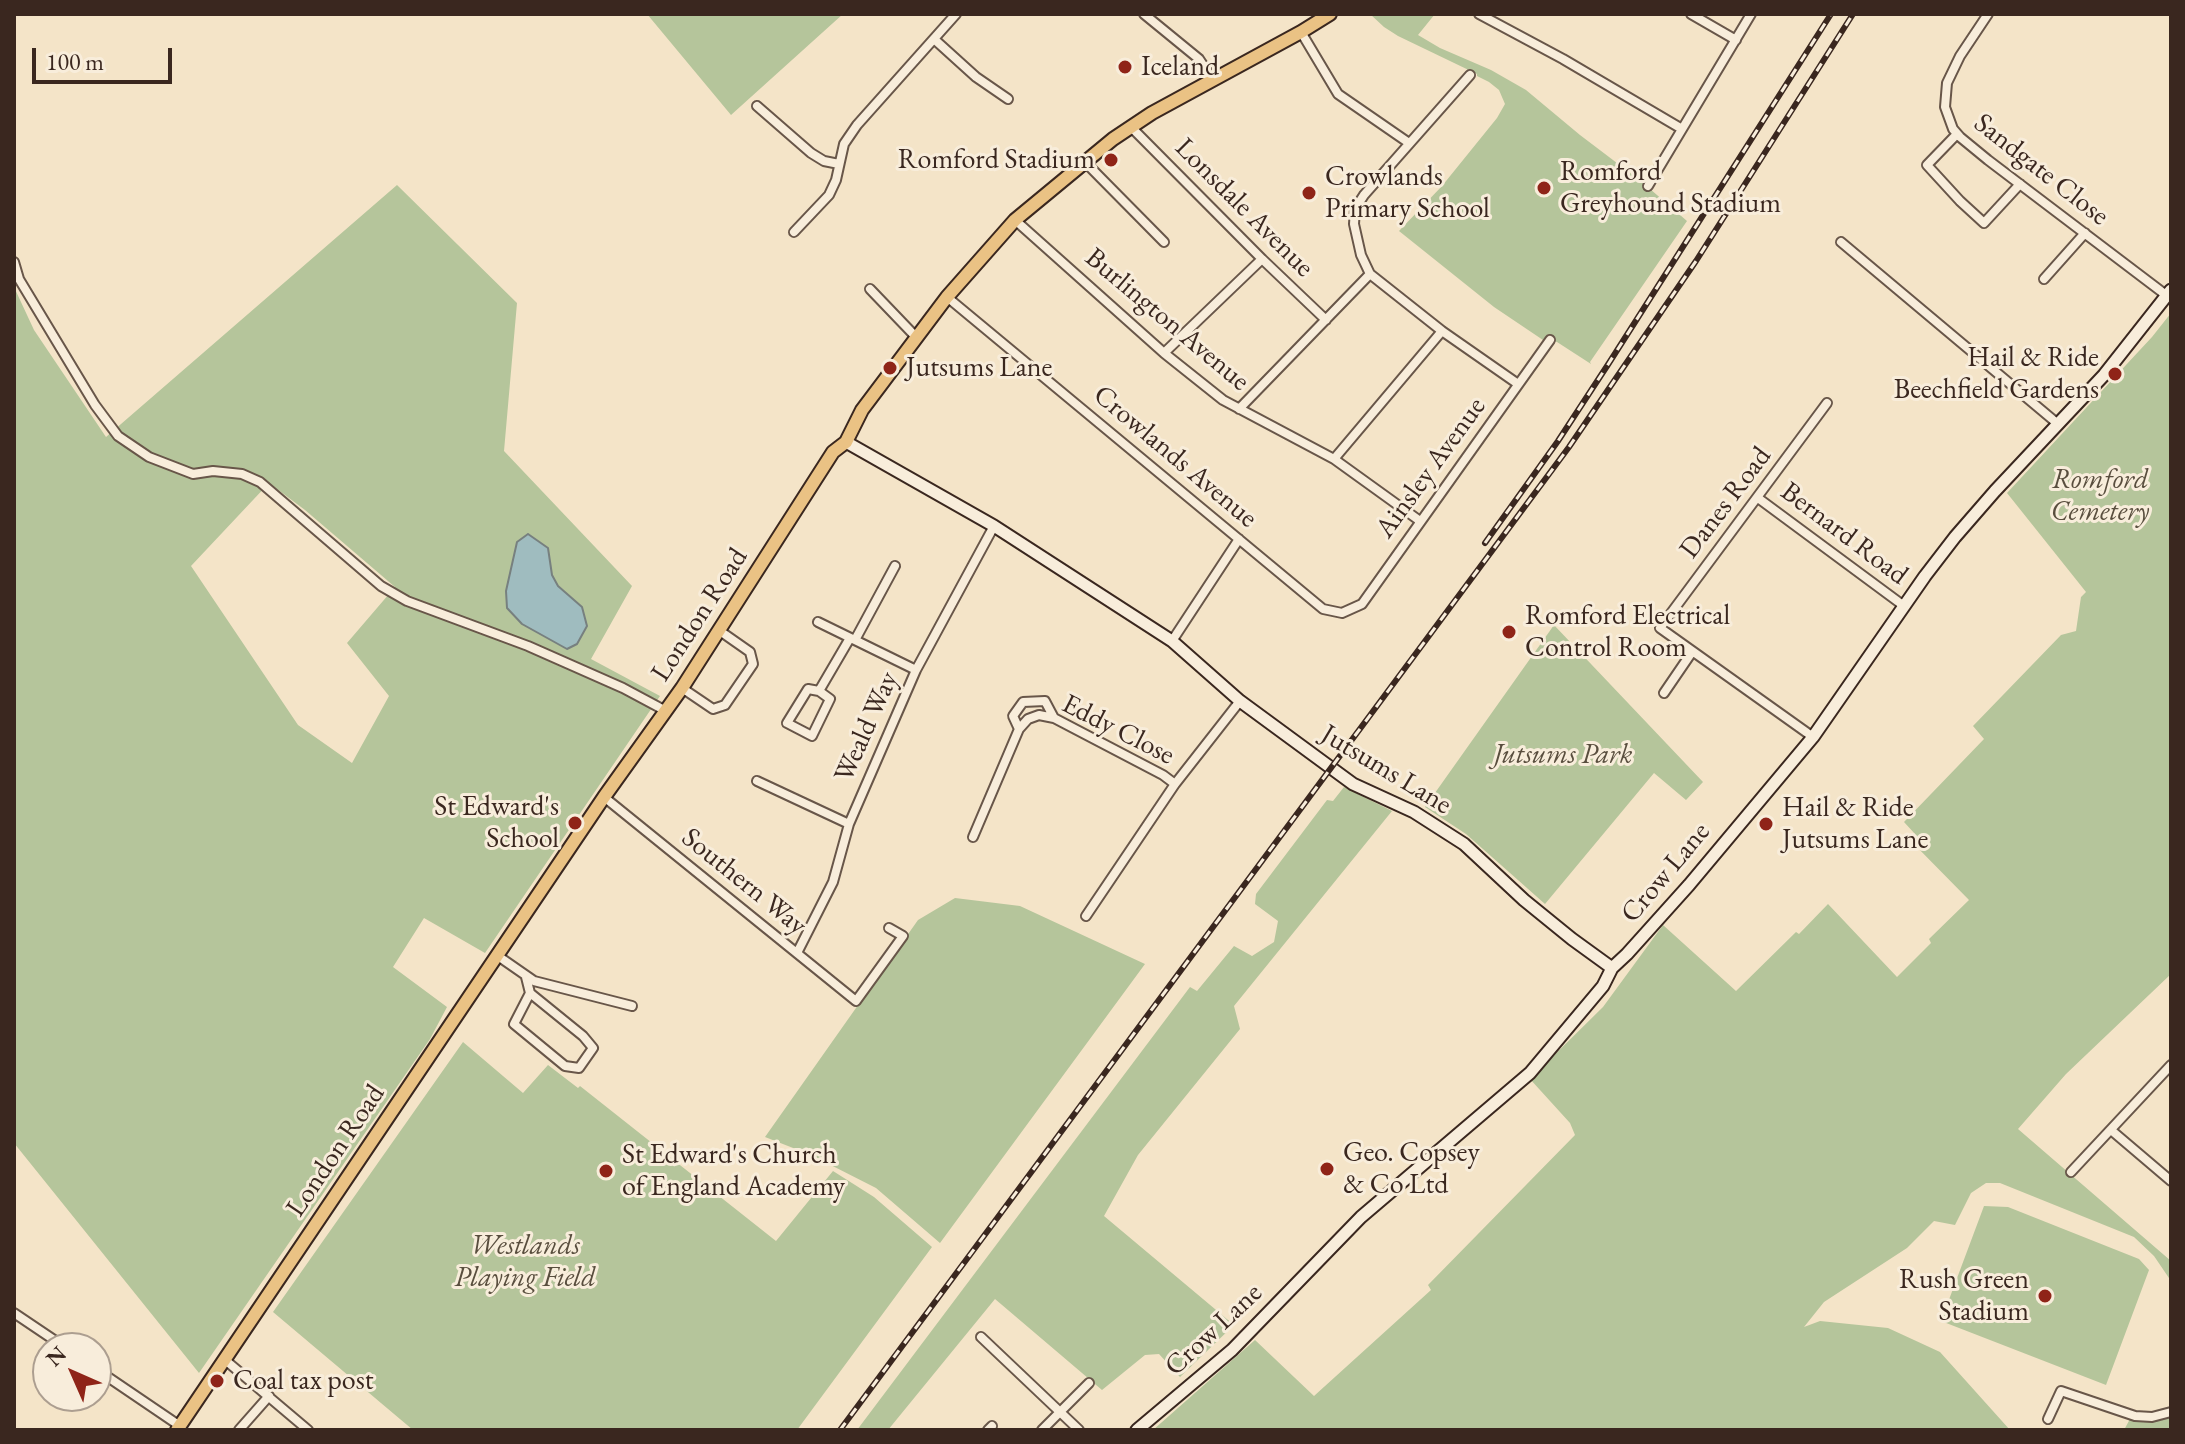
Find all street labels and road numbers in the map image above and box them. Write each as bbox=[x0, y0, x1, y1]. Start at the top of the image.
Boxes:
street label: Sandgate Close bbox=[1967, 107, 2115, 233]
street label: Lonsdale Avenue bbox=[1167, 131, 1321, 285]
street label: Burlington Avenue bbox=[1078, 241, 1256, 399]
street label: Crowlands Avenue bbox=[1086, 379, 1264, 535]
street label: Ainsley Avenue bbox=[1369, 391, 1493, 545]
street label: Danes Road bbox=[1673, 440, 1779, 566]
street label: Bernard Road bbox=[1774, 475, 1914, 593]
street label: London Road bbox=[645, 542, 755, 688]
street label: Weald Way bbox=[828, 667, 906, 787]
street label: Eddy Close bbox=[1056, 687, 1180, 773]
street label: Jutsums Lane bbox=[1315, 718, 1457, 822]
street label: Crow Lane bbox=[1614, 816, 1718, 930]
street label: Southern Way bbox=[675, 821, 813, 943]
street label: London Road bbox=[280, 1079, 392, 1223]
street label: Crow Lane bbox=[1158, 1277, 1270, 1383]

